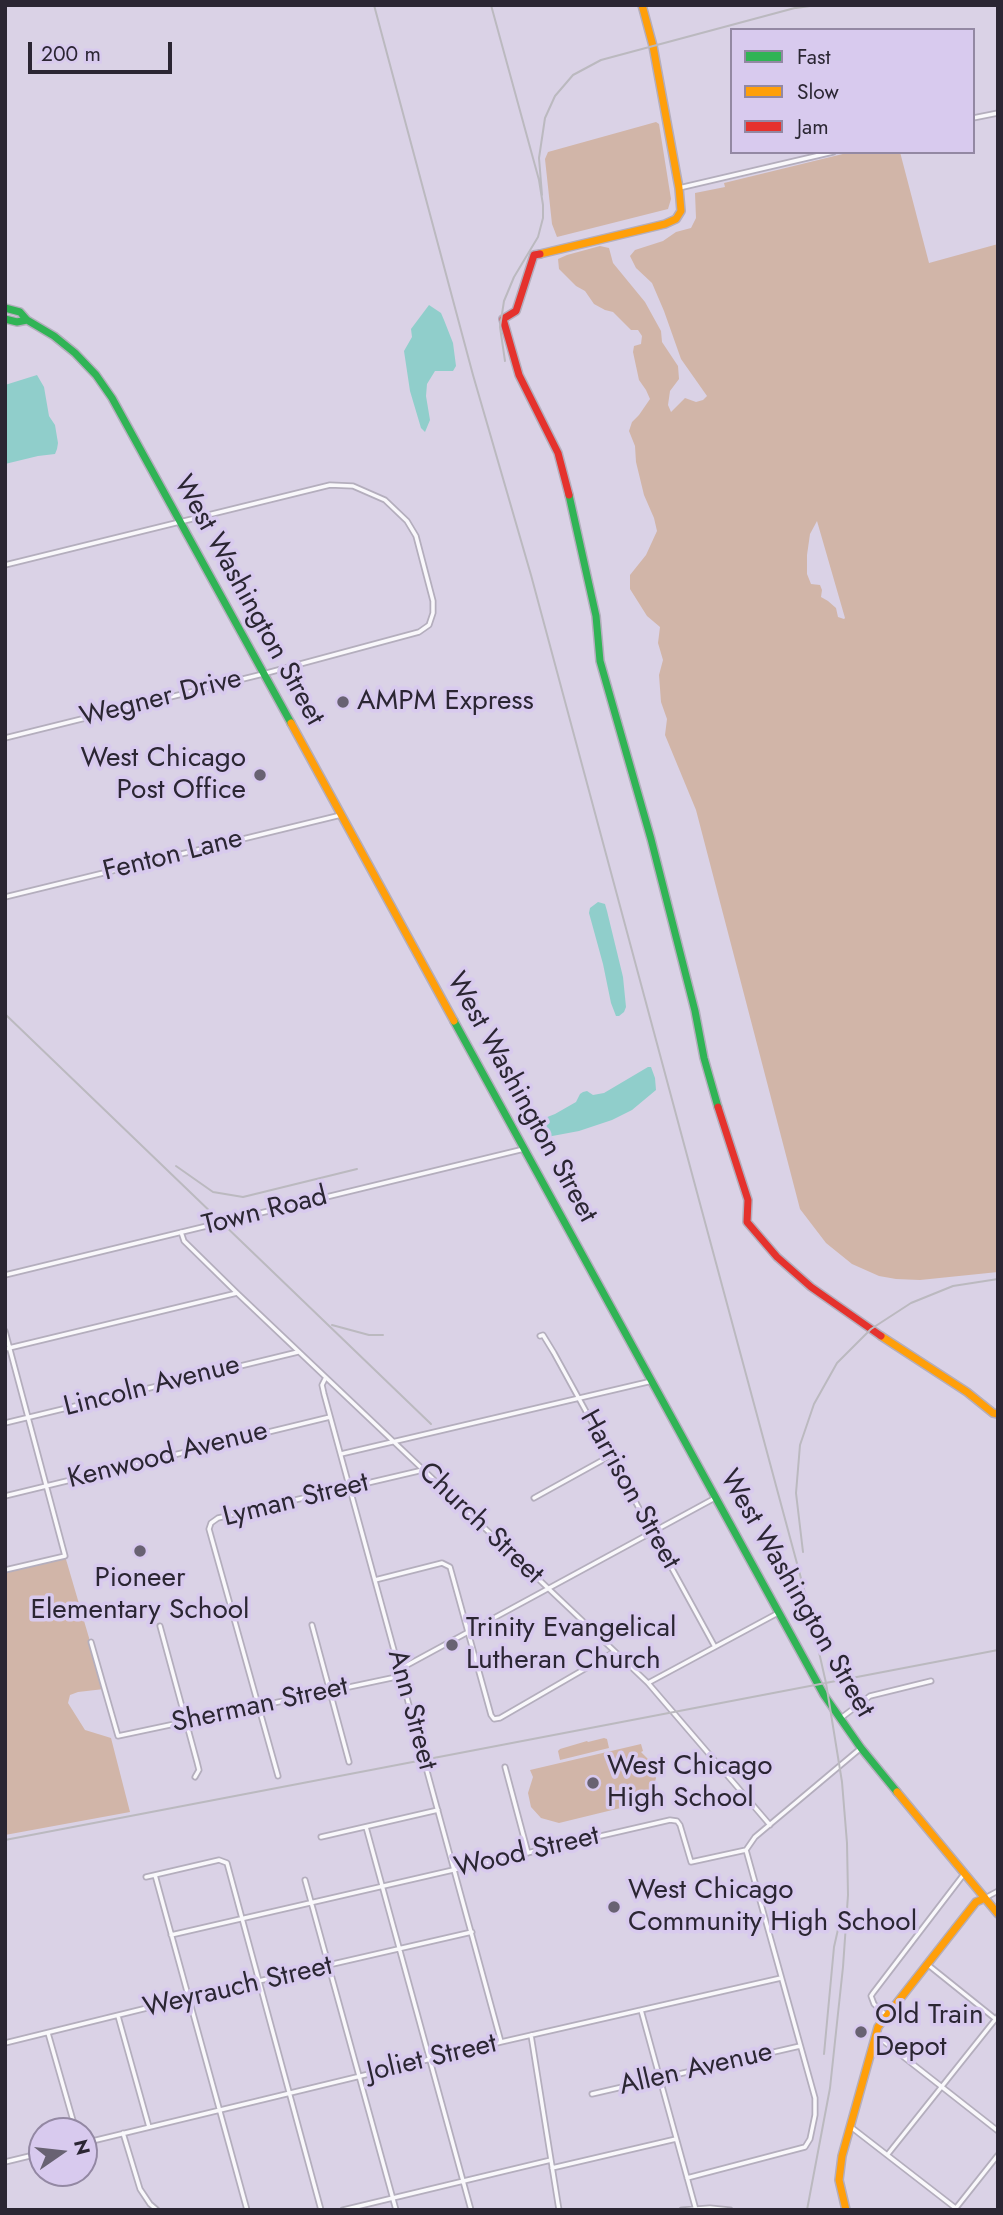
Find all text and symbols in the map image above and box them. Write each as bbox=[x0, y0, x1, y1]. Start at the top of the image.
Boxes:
scale bar bbox=[32, 28, 175, 72]
legend bbox=[730, 28, 975, 154]
text: 200 m bbox=[41, 39, 101, 69]
text: Fast bbox=[797, 42, 830, 72]
text: Slow bbox=[797, 77, 839, 107]
text: Jam bbox=[797, 112, 829, 142]
street label: West Washington Street bbox=[165, 470, 331, 732]
street label: Wegner Drive bbox=[77, 663, 245, 735]
place label: AMPM Express bbox=[357, 685, 534, 719]
marker: AMPM Express bbox=[335, 694, 351, 710]
place label: West Chicago Post Office bbox=[80, 742, 246, 808]
marker: West Chicago Post Office bbox=[252, 767, 268, 783]
street label: Fenton Lane bbox=[100, 822, 246, 890]
street label: West Washington Street bbox=[438, 967, 604, 1229]
street label: Town Road bbox=[199, 1180, 331, 1244]
street label: Lincoln Avenue bbox=[61, 1349, 243, 1425]
street label: Harrison Street bbox=[572, 1405, 686, 1575]
street label: Kenwood Avenue bbox=[65, 1415, 271, 1497]
street label: Church Street bbox=[410, 1456, 550, 1592]
street label: West Washington Street bbox=[711, 1464, 881, 1724]
street label: Lyman Street bbox=[220, 1467, 372, 1535]
marker: Pioneer Elementary School bbox=[132, 1543, 148, 1559]
place label: Pioneer Elementary School bbox=[30, 1562, 250, 1628]
place label: Trinity Evangelical Lutheran Church bbox=[466, 1612, 676, 1678]
marker: Trinity Evangelical Lutheran Church bbox=[444, 1637, 460, 1653]
street label: Ann Street bbox=[379, 1646, 443, 1774]
street label: Sherman Street bbox=[169, 1671, 351, 1741]
place label: West Chicago High School bbox=[607, 1750, 773, 1816]
marker: West Chicago High School bbox=[585, 1775, 601, 1791]
street label: Wood Street bbox=[451, 1820, 603, 1886]
place label: West Chicago Community High School bbox=[628, 1874, 917, 1940]
marker: West Chicago Community High School bbox=[606, 1899, 622, 1915]
street label: Weyrauch Street bbox=[140, 1950, 336, 2026]
place label: Old Train Depot bbox=[875, 1999, 984, 2065]
marker: Old Train Depot bbox=[853, 2024, 869, 2040]
street label: Joliet Street bbox=[364, 2028, 500, 2090]
street label: Allen Avenue bbox=[616, 2036, 776, 2104]
north arrow bbox=[28, 2117, 98, 2187]
text: N bbox=[67, 2137, 97, 2158]

